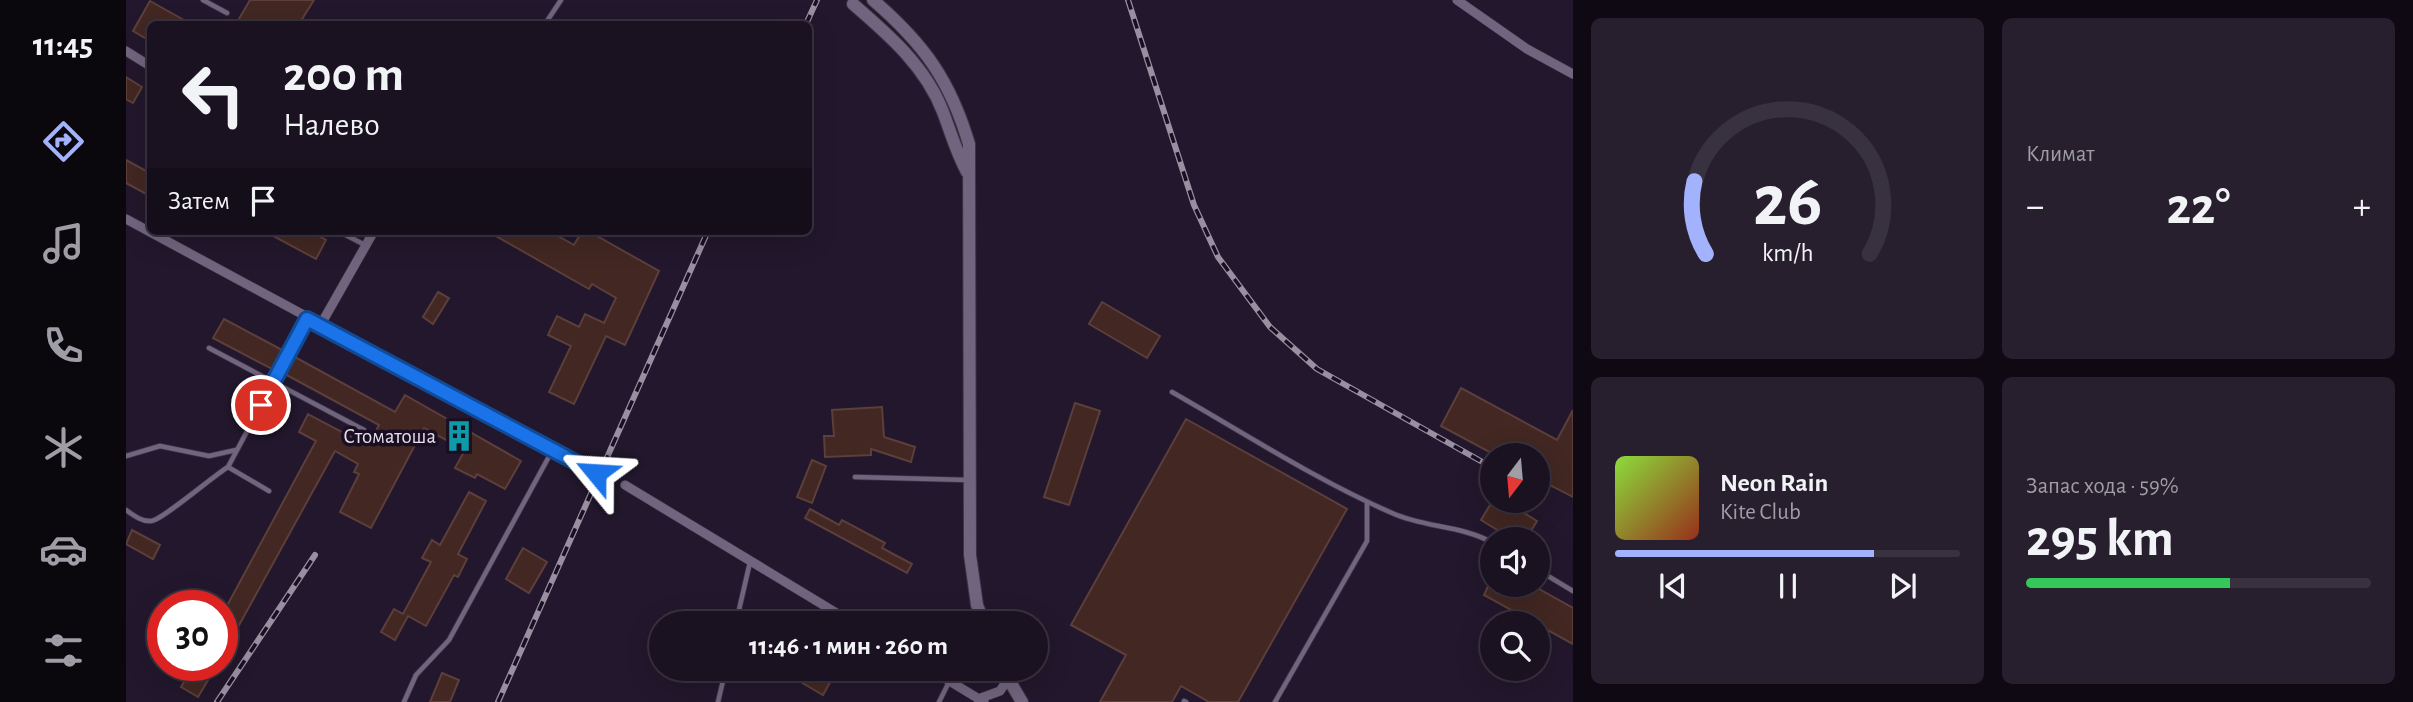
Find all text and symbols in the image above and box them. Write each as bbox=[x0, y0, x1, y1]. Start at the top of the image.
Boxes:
text: 11:45 bbox=[33, 29, 93, 61]
icon: left bbox=[168, 49, 259, 140]
text: 200 m bbox=[283, 51, 404, 100]
text: Налево bbox=[283, 109, 380, 141]
icon: directions bbox=[39, 117, 88, 166]
text: Климат bbox=[2026, 143, 2095, 166]
text: 26 bbox=[1753, 167, 1822, 240]
text: 22° bbox=[2166, 181, 2231, 233]
icon: arrive bbox=[244, 182, 282, 220]
text: Затем bbox=[168, 188, 230, 214]
text: − bbox=[2026, 188, 2044, 226]
text: + bbox=[2353, 188, 2371, 226]
icon: music bbox=[39, 219, 88, 268]
text: km/h bbox=[1762, 241, 1813, 266]
icon: phone bbox=[39, 321, 88, 370]
pin bbox=[231, 375, 291, 435]
icon: arrive bbox=[242, 386, 280, 424]
building icon: Стоматоша bbox=[442, 419, 476, 453]
icon: climate bbox=[39, 423, 88, 472]
place label: Стоматоша bbox=[343, 426, 436, 447]
position arrow bbox=[559, 436, 633, 510]
north arrow bbox=[1480, 443, 1550, 513]
map controls bbox=[1480, 443, 1550, 681]
text: Neon Rain bbox=[1720, 470, 1828, 496]
text: Запас хода · 59% bbox=[2026, 475, 2179, 498]
text: Kite Club bbox=[1720, 501, 1801, 524]
text: 295 km bbox=[2026, 513, 2174, 565]
icon: car bbox=[39, 525, 88, 574]
button: sound bbox=[1480, 527, 1550, 597]
icon: previous bbox=[1654, 567, 1692, 605]
icon: pause bbox=[1769, 567, 1807, 605]
icon: next bbox=[1884, 567, 1922, 605]
speed limit sign: 30 bbox=[147, 590, 238, 681]
button: search bbox=[1480, 611, 1550, 681]
icon: filters bbox=[39, 626, 88, 675]
text: 11:46 · 1 мин · 260 m bbox=[749, 633, 948, 659]

